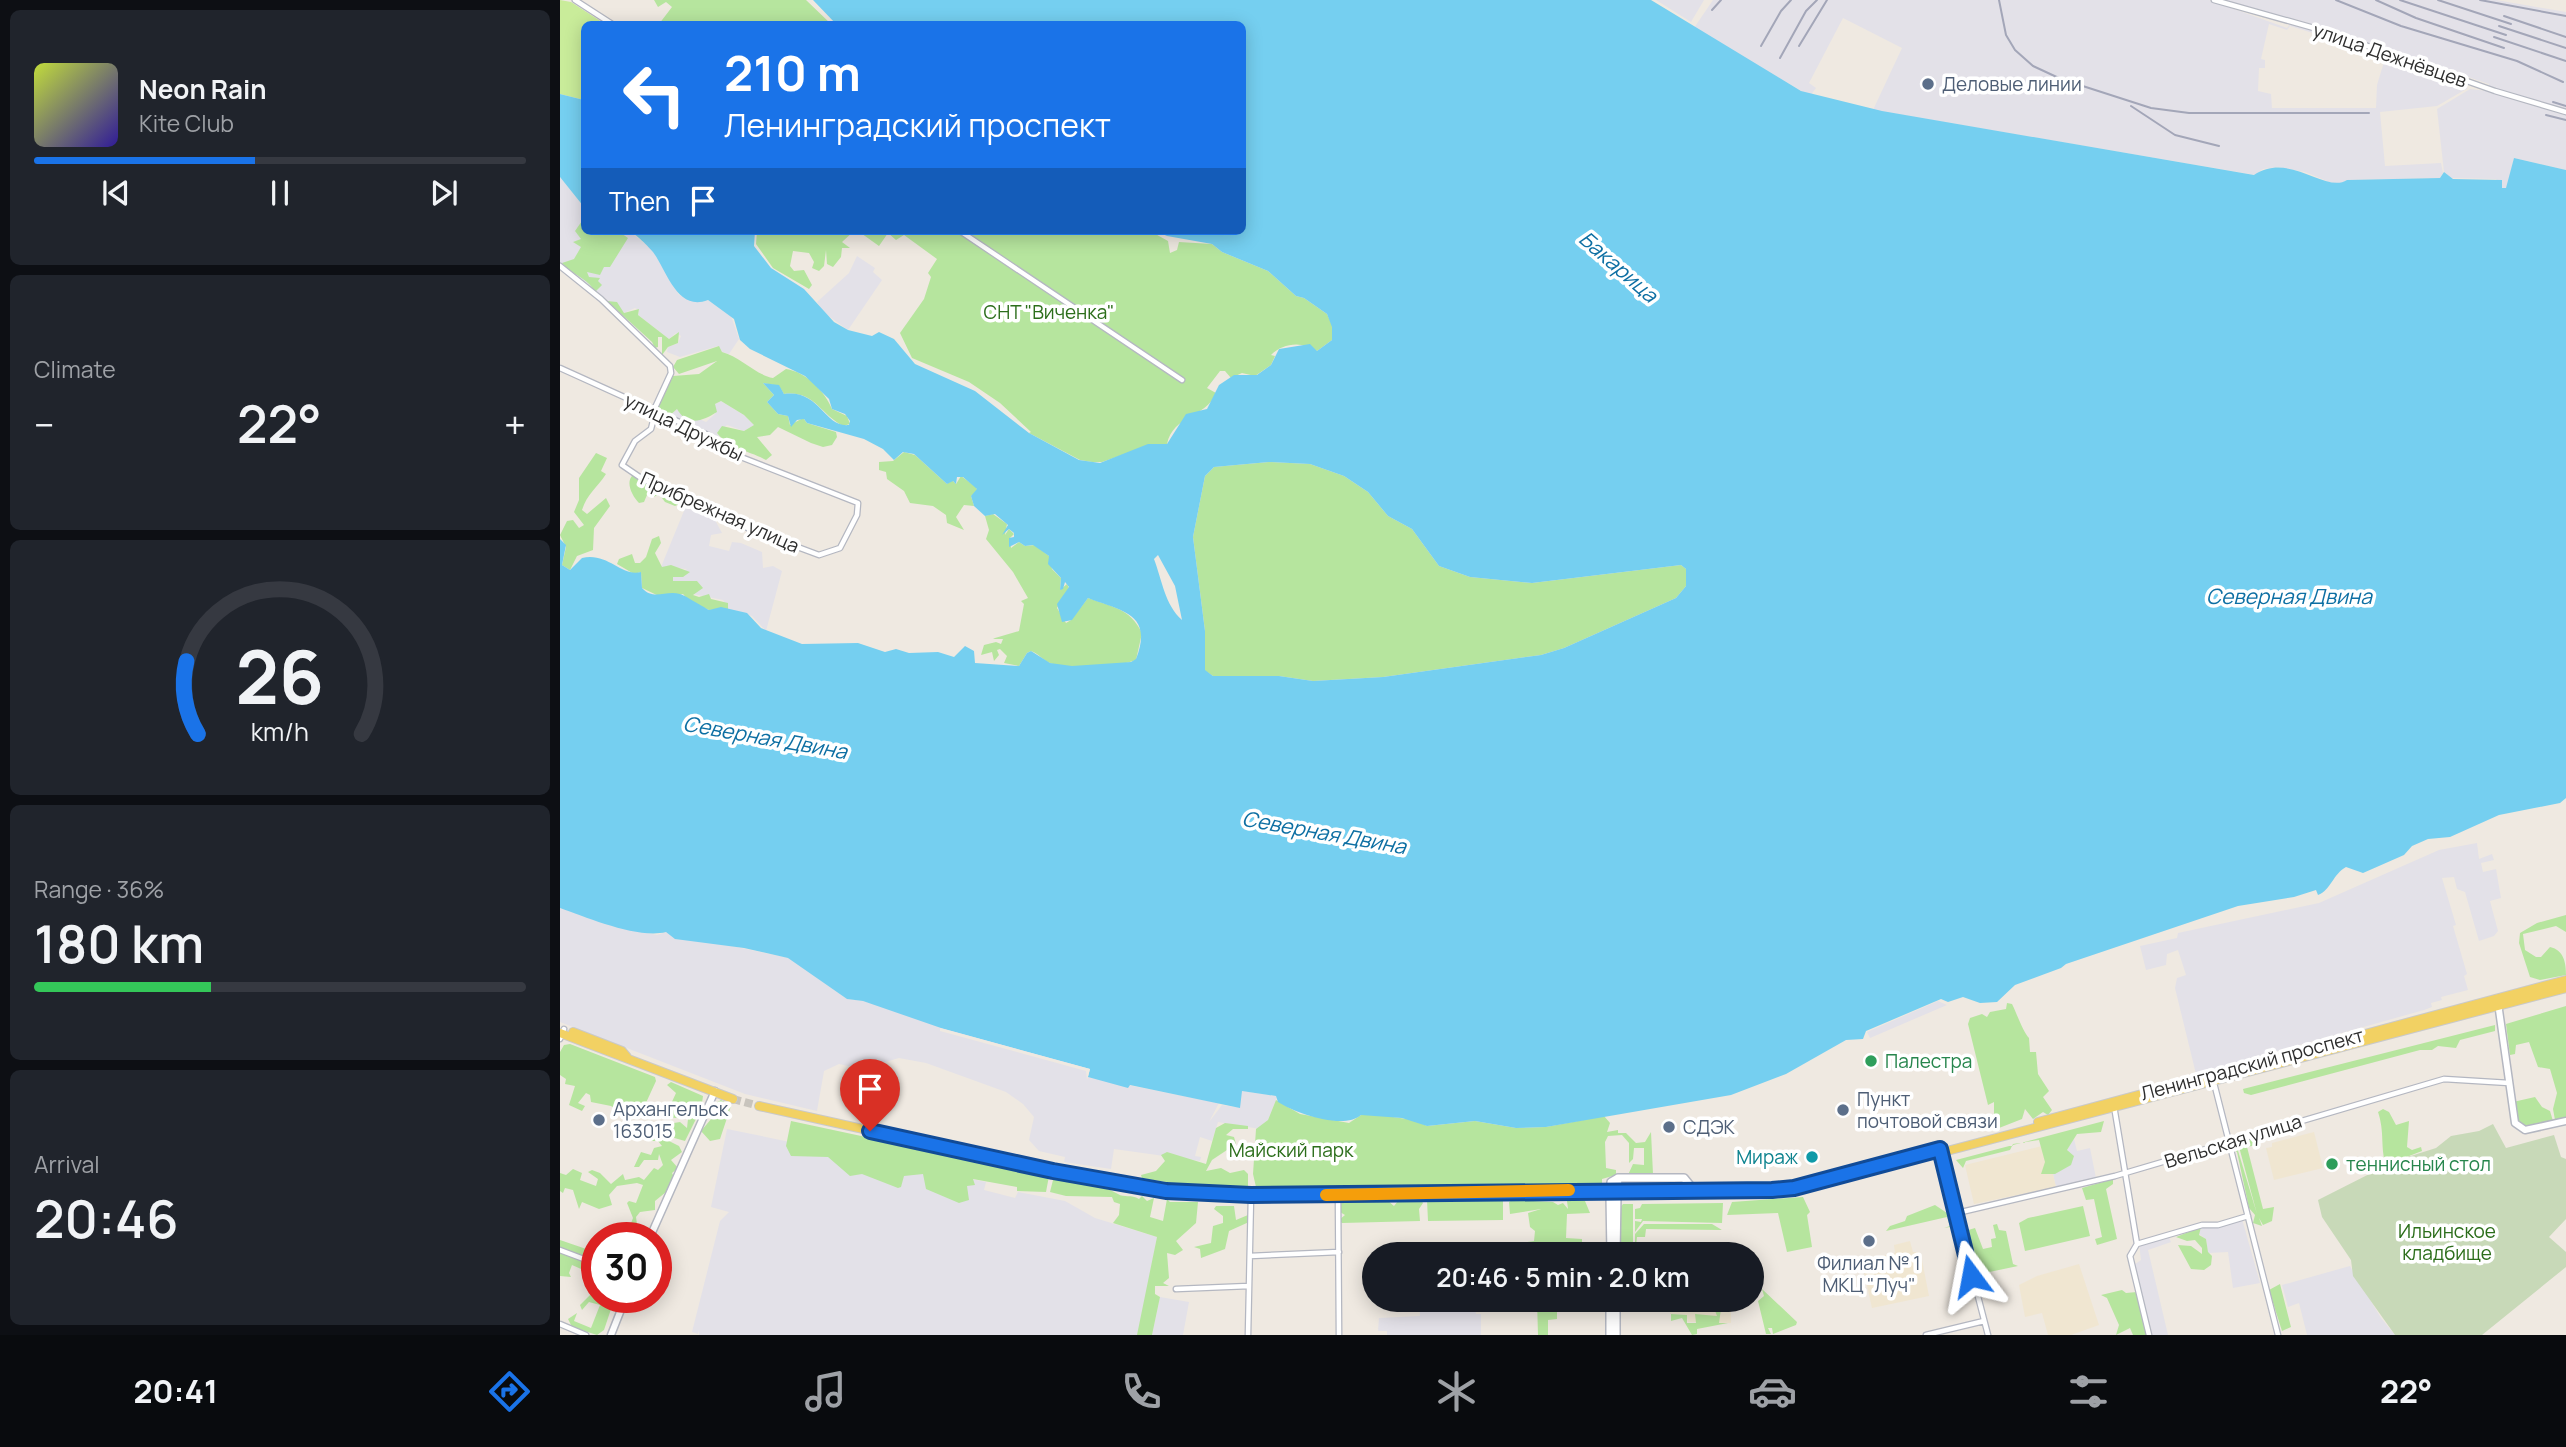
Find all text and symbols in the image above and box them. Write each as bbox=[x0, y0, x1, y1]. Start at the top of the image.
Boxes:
street label: улица Дежнёвцев bbox=[2310, 16, 2470, 94]
text: 210 m bbox=[724, 39, 861, 106]
icon: left bbox=[609, 49, 700, 140]
text: Neon Rain bbox=[139, 71, 267, 107]
place label: Деловые линии bbox=[1942, 71, 2082, 97]
marker: Деловые линии bbox=[1920, 76, 1936, 92]
text: Ленинградский проспект bbox=[724, 103, 1111, 147]
text: Kite Club bbox=[139, 107, 234, 139]
icon: previous bbox=[97, 174, 135, 212]
icon: pause bbox=[261, 174, 299, 212]
icon: next bbox=[425, 174, 463, 212]
icon: arrive bbox=[684, 182, 722, 220]
text: Then bbox=[609, 183, 670, 219]
water label: Бакарица bbox=[1573, 224, 1665, 309]
park label: СНТ "Виченка" bbox=[984, 299, 1114, 325]
text: Climate bbox=[34, 353, 116, 385]
street label: улица Дружбы bbox=[620, 387, 748, 467]
text: 22° bbox=[237, 388, 322, 459]
text: − bbox=[34, 398, 55, 450]
text: + bbox=[504, 398, 526, 450]
street label: Прибрежная улица bbox=[636, 465, 804, 559]
water label: Северная Двина bbox=[2206, 582, 2373, 610]
text: 26 bbox=[236, 626, 324, 726]
water label: Северная Двина bbox=[681, 709, 851, 765]
text: km/h bbox=[251, 713, 309, 748]
water label: Северная Двина bbox=[1240, 804, 1410, 860]
text: Range · 36% bbox=[34, 873, 164, 905]
text: 180 km bbox=[34, 908, 204, 979]
street label: Ленинградский проспект bbox=[2138, 1022, 2367, 1106]
place label: Палестра bbox=[1885, 1048, 1972, 1074]
marker: Палестра bbox=[1863, 1053, 1879, 1069]
pin bbox=[840, 1059, 900, 1131]
icon: arrive bbox=[851, 1070, 889, 1108]
place label: Пункт почтовой связи bbox=[1857, 1086, 1998, 1134]
place label: Архангельск 163015 bbox=[613, 1096, 729, 1144]
marker: Пункт почтовой связи bbox=[1835, 1102, 1851, 1118]
street label: Вельская улица bbox=[2161, 1108, 2305, 1174]
marker: Архангельск 163015 bbox=[591, 1112, 607, 1128]
place label: СДЭК bbox=[1683, 1114, 1736, 1140]
marker: СДЭК bbox=[1661, 1119, 1677, 1135]
park label: Майский парк bbox=[1229, 1137, 1354, 1163]
place label: Мираж bbox=[1736, 1144, 1799, 1170]
text: Arrival bbox=[34, 1148, 100, 1180]
marker: Мираж bbox=[1804, 1149, 1820, 1165]
place label: теннисный стол bbox=[2346, 1151, 2491, 1177]
marker: теннисный стол bbox=[2324, 1156, 2340, 1172]
text: 20:46 bbox=[34, 1183, 179, 1254]
park label: Ильинское кладбище bbox=[2398, 1218, 2496, 1266]
speed limit sign: 30 bbox=[581, 1222, 672, 1313]
marker: Филиал № 1 МКЦ "Луч" bbox=[1861, 1233, 1877, 1249]
position arrow bbox=[1934, 1239, 2008, 1313]
place label: Филиал № 1 МКЦ "Луч" bbox=[1817, 1250, 1921, 1298]
text: 20:46 · 5 min · 2.0 km bbox=[1436, 1259, 1690, 1295]
icon: directions bbox=[485, 1367, 534, 1416]
icon: music bbox=[801, 1367, 850, 1416]
icon: phone bbox=[1117, 1367, 1166, 1416]
icon: climate bbox=[1432, 1367, 1481, 1416]
icon: car bbox=[1748, 1367, 1797, 1416]
icon: filters bbox=[2064, 1367, 2113, 1416]
text: 20:41 bbox=[133, 1369, 218, 1413]
text: 22° bbox=[2380, 1369, 2433, 1413]

